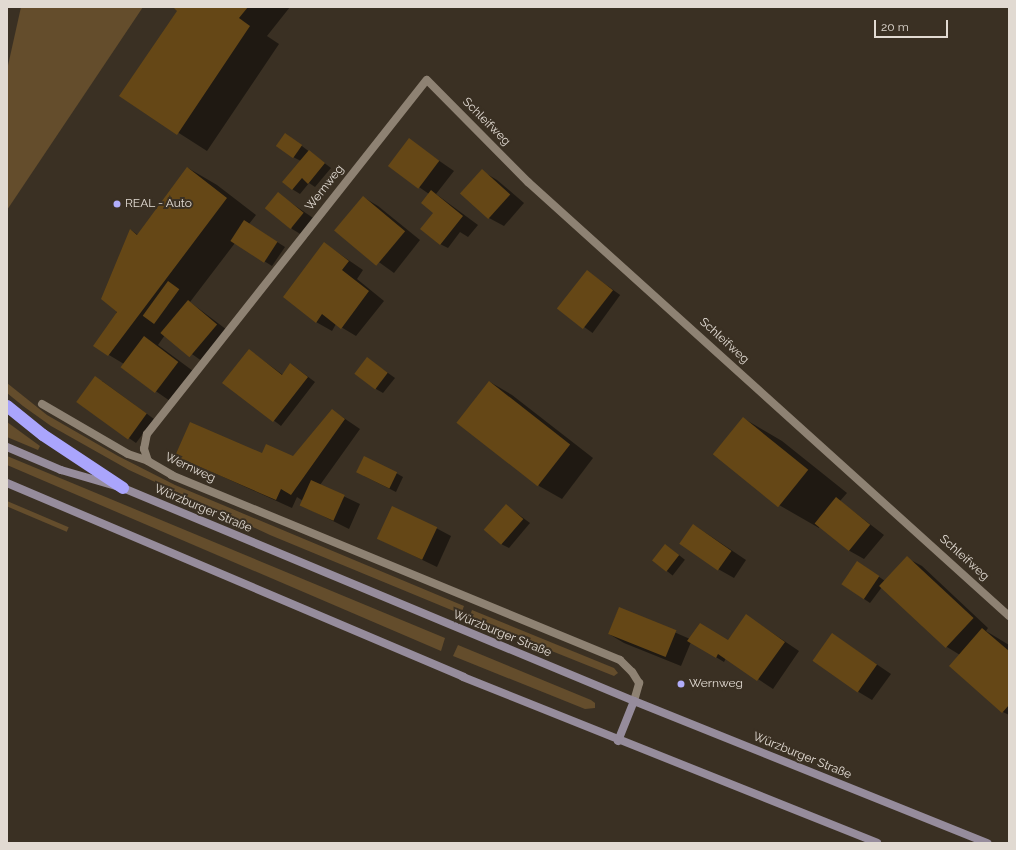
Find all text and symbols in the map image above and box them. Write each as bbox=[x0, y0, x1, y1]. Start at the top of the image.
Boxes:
scale bar bbox=[876, 12, 950, 38]
text: 20 m bbox=[881, 20, 909, 34]
street label: Schleifweg bbox=[459, 95, 513, 149]
street label: Wernweg bbox=[303, 162, 347, 214]
place label: REAL - Auto bbox=[125, 197, 193, 211]
marker: REAL - Auto bbox=[112, 199, 122, 209]
street label: Schleifweg bbox=[696, 315, 752, 367]
street label: Wernweg bbox=[163, 450, 217, 486]
street label: Würzburger Straße bbox=[152, 482, 254, 536]
street label: Schleifweg bbox=[936, 532, 992, 584]
street label: Würzburger Straße bbox=[451, 608, 553, 660]
place label: Wernweg bbox=[689, 677, 743, 691]
marker: Wernweg bbox=[676, 679, 686, 689]
street label: Würzburger Straße bbox=[751, 730, 853, 782]

